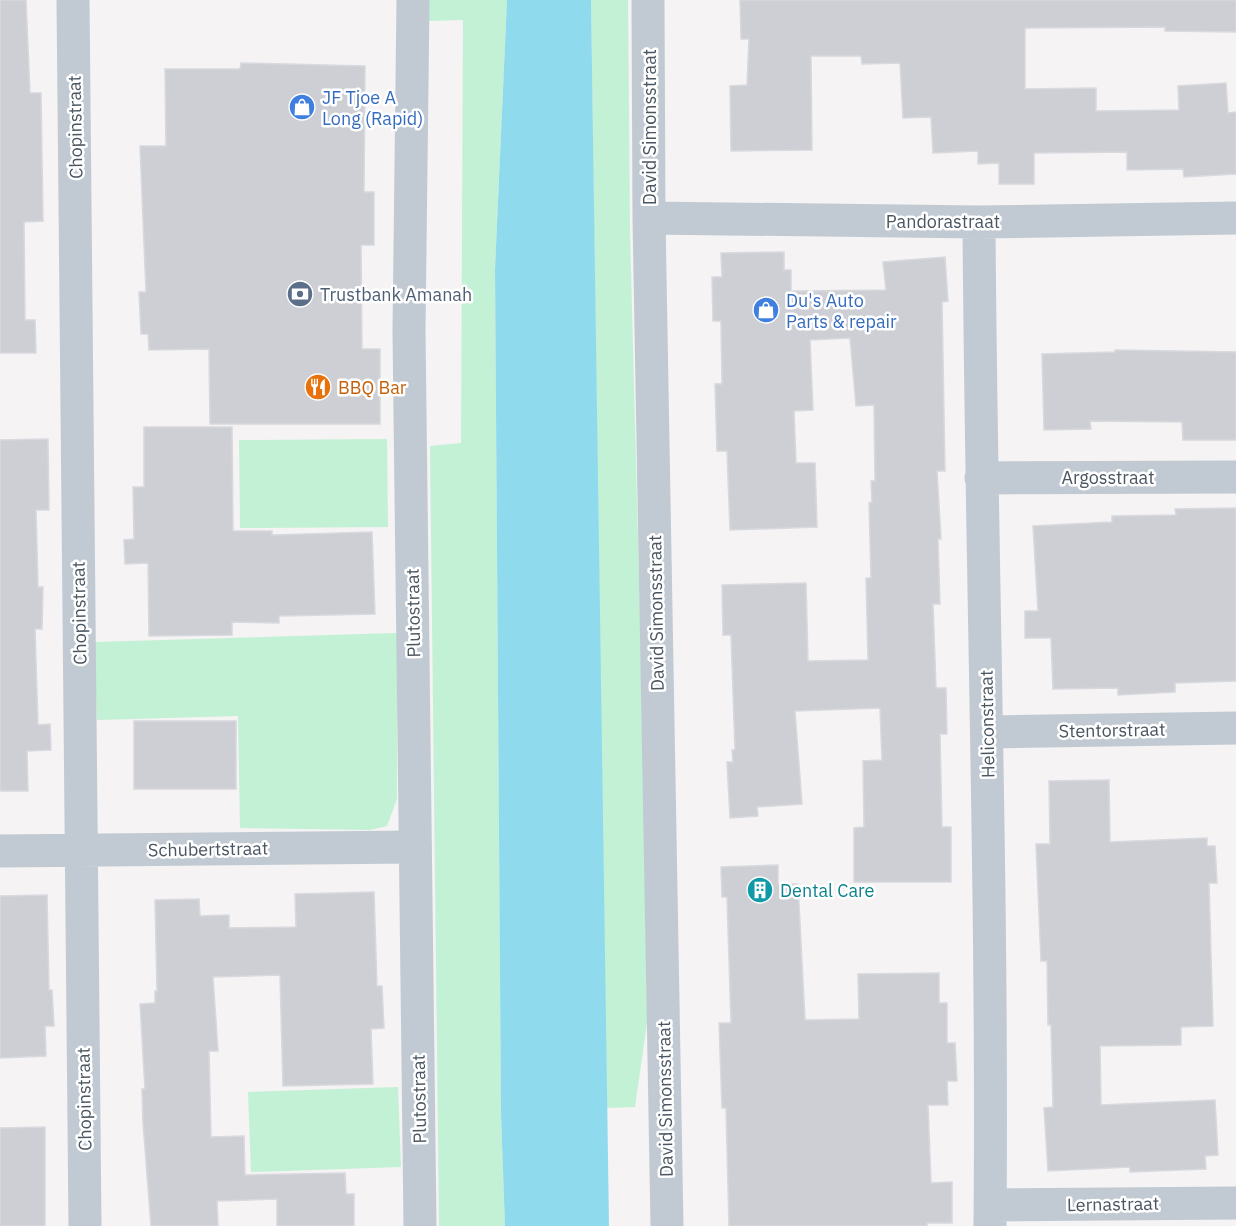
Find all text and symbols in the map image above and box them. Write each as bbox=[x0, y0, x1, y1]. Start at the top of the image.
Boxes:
street label: David Simonsstraat bbox=[638, 49, 661, 205]
street label: Chopinstraat bbox=[63, 75, 87, 179]
place label: JF Tjoe A Long (Rapid) bbox=[322, 86, 423, 130]
shop icon: JF Tjoe A Long (Rapid) bbox=[287, 92, 317, 122]
street label: Pandorastraat bbox=[886, 210, 1000, 233]
bank icon: Trustbank Amanah bbox=[285, 279, 315, 309]
place label: Trustbank Amanah bbox=[320, 283, 472, 306]
place label: Du's Auto Parts & repair bbox=[786, 289, 897, 333]
shop icon: Du's Auto Parts & repair bbox=[751, 295, 781, 325]
restaurant icon: BBQ Bar bbox=[303, 372, 333, 402]
place label: BBQ Bar bbox=[338, 376, 407, 399]
street label: Argosstraat bbox=[1062, 466, 1154, 489]
street label: David Simonsstraat bbox=[643, 535, 669, 691]
street label: Chopinstraat bbox=[67, 561, 91, 665]
street label: Plutostraat bbox=[401, 568, 425, 658]
street label: Heliconstraat bbox=[975, 670, 999, 778]
street label: Stentorstraat bbox=[1058, 718, 1166, 742]
street label: Schubertstraat bbox=[148, 836, 268, 862]
building icon: Dental Care bbox=[745, 875, 775, 905]
place label: Dental Care bbox=[780, 879, 875, 902]
street label: David Simonsstraat bbox=[652, 1021, 678, 1177]
street label: Chopinstraat bbox=[72, 1047, 96, 1151]
street label: Plutostraat bbox=[407, 1054, 431, 1144]
street label: Lernastraat bbox=[1067, 1192, 1159, 1216]

